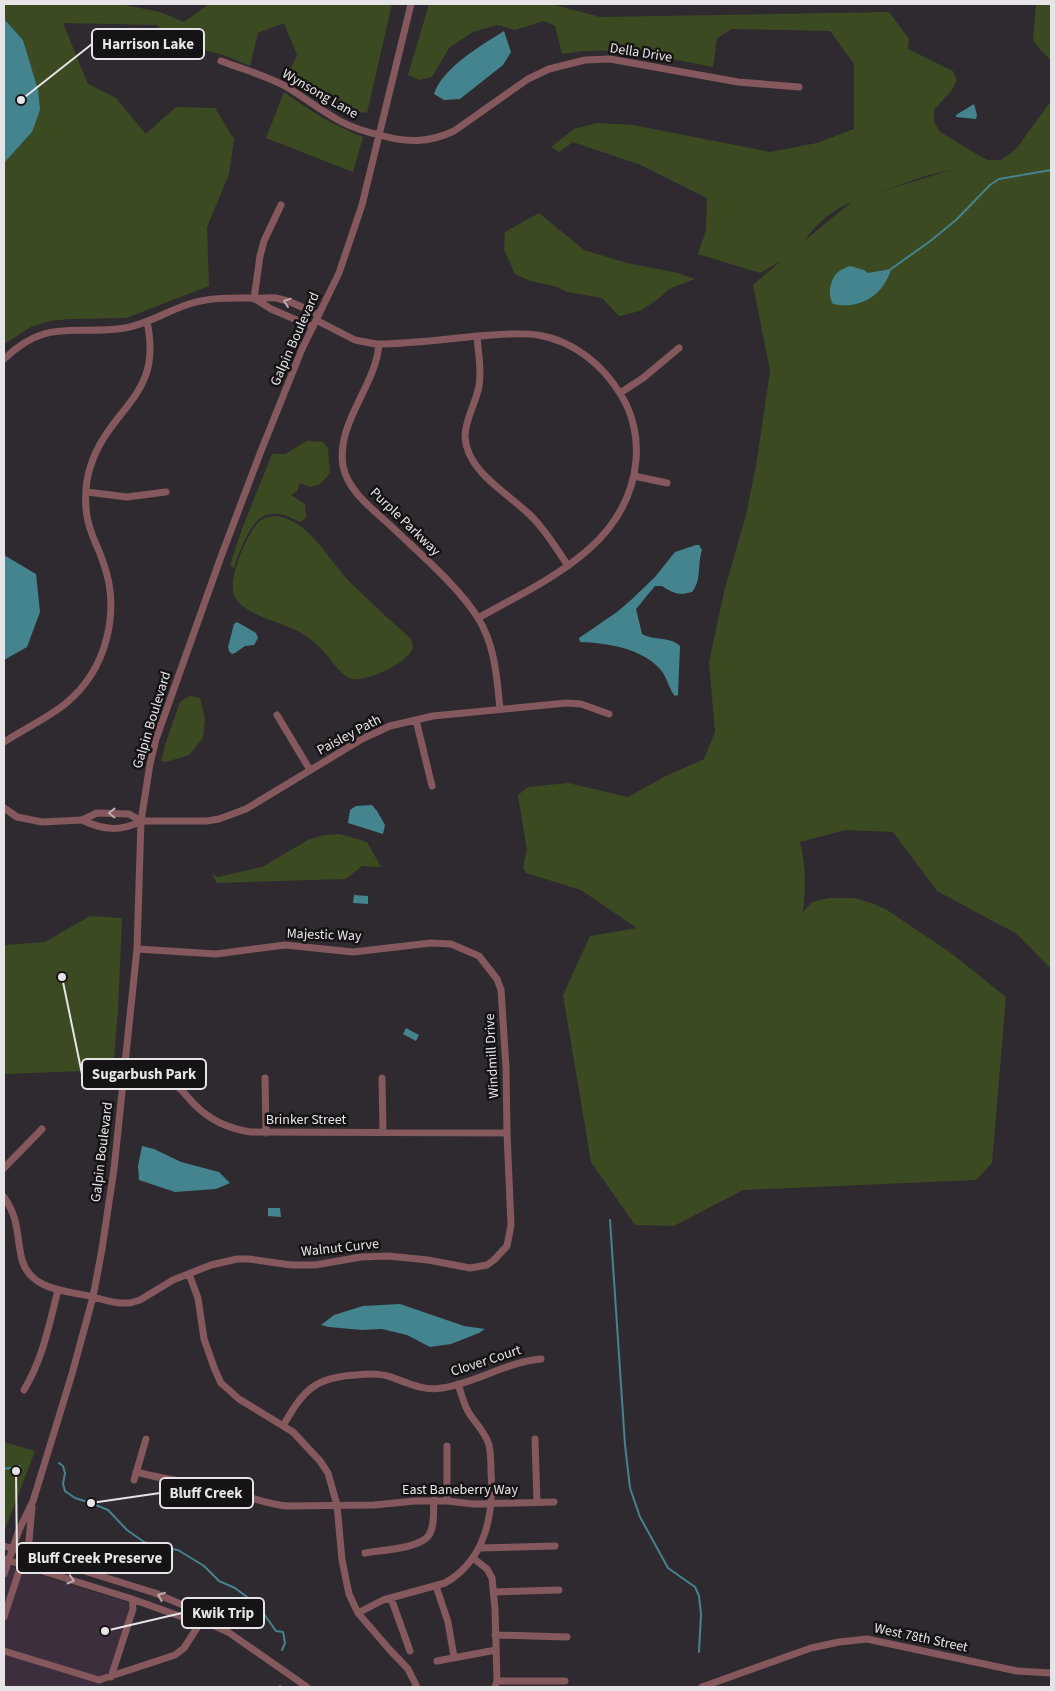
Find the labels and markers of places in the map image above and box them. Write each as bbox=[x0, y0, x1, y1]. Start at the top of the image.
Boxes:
callout: Harrison Lake bbox=[92, 29, 204, 59]
callout: Sugarbush Park bbox=[82, 1059, 206, 1089]
callout: Bluff Creek bbox=[160, 1478, 253, 1508]
callout: Bluff Creek Preserve bbox=[17, 1543, 172, 1573]
callout: Kwik Trip bbox=[182, 1598, 264, 1628]

